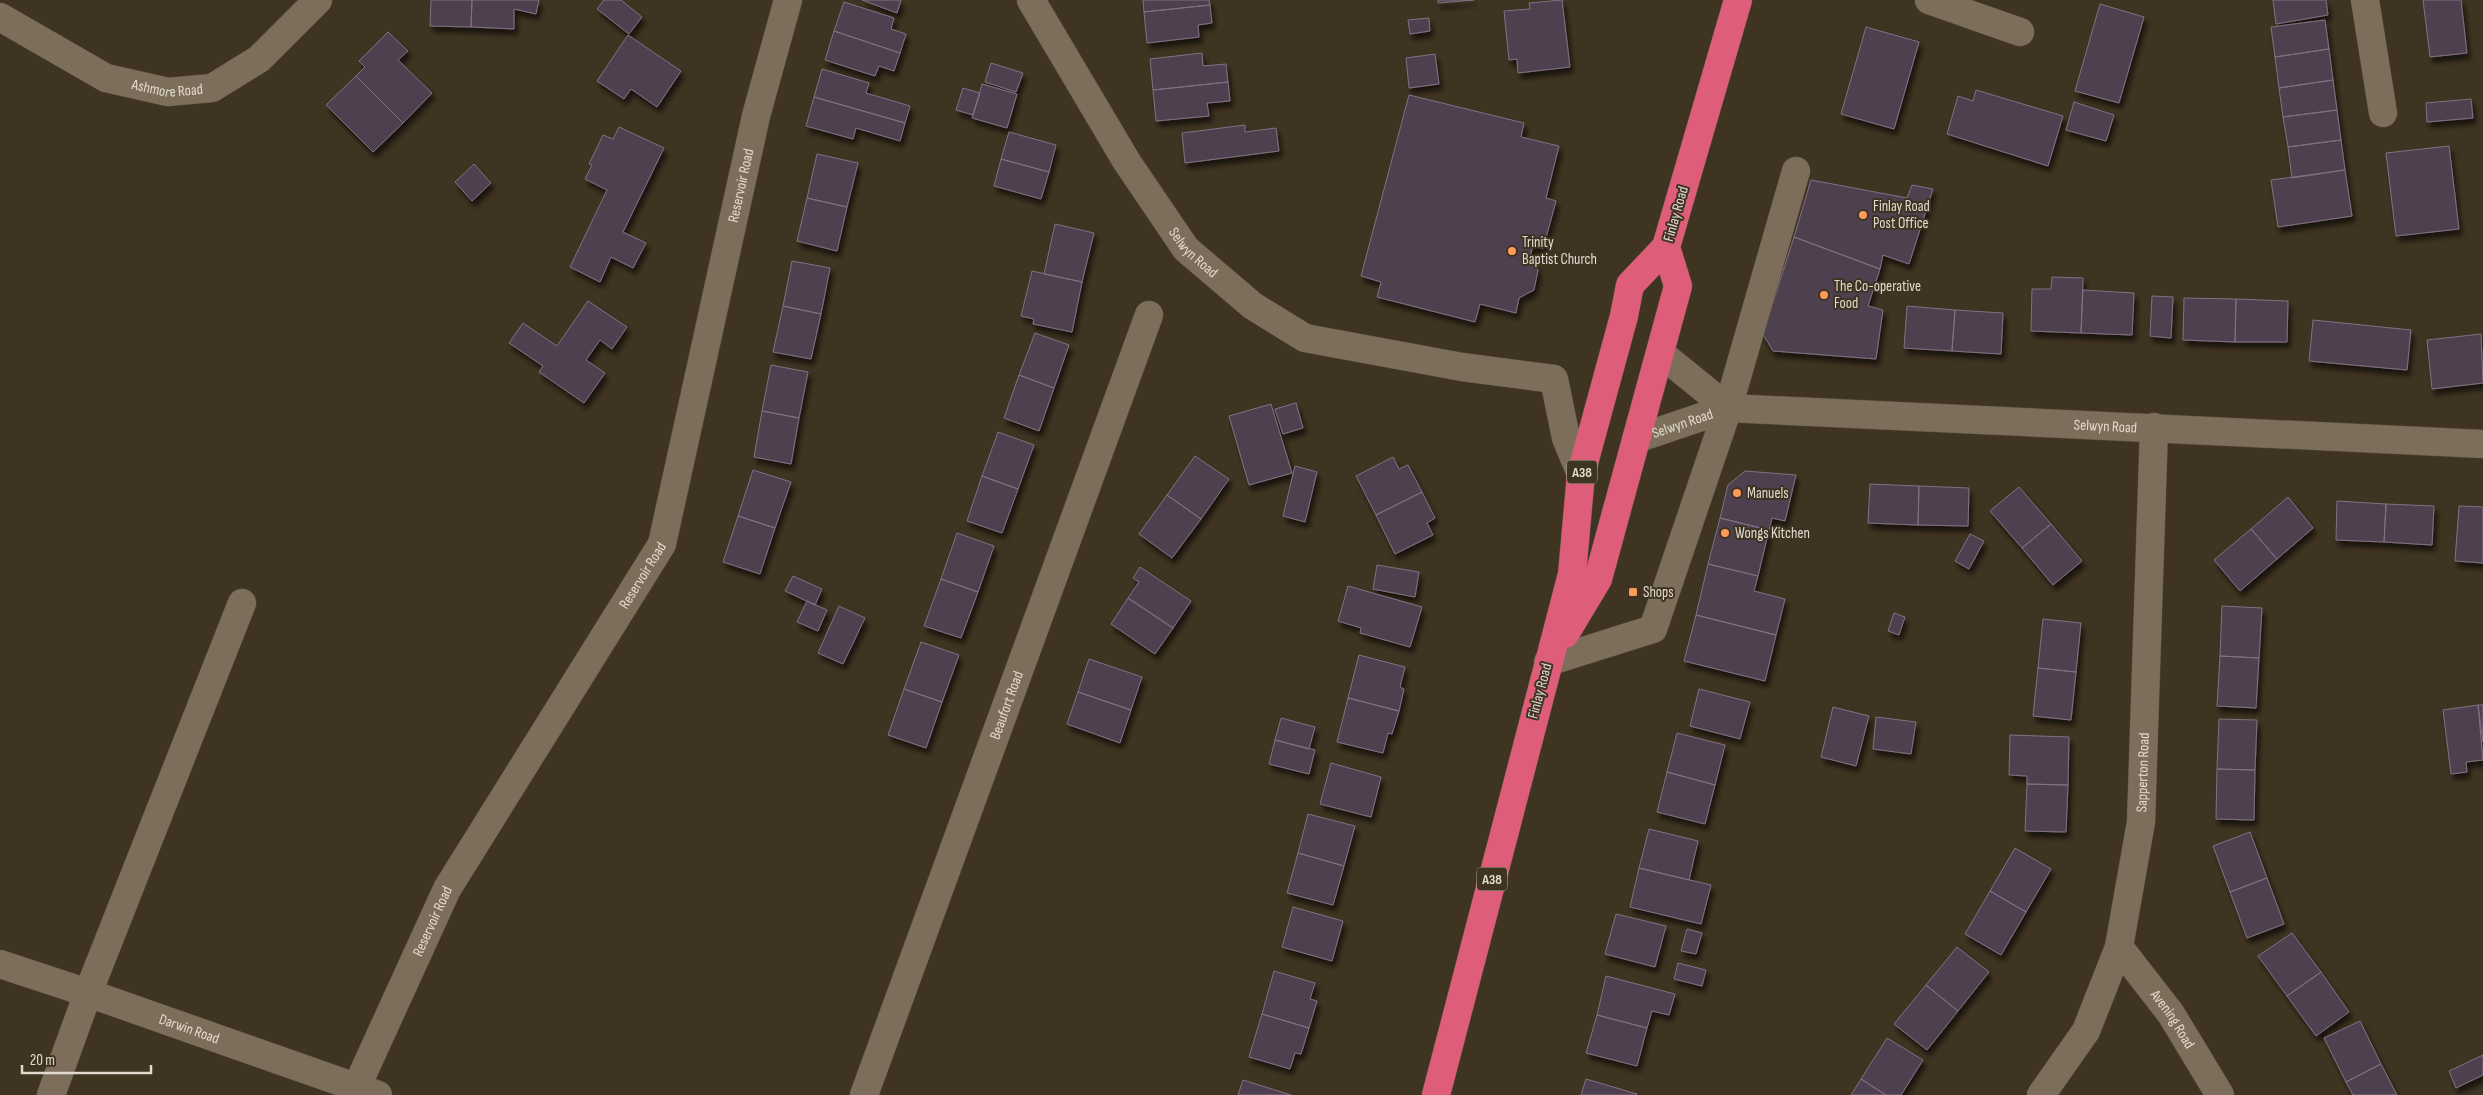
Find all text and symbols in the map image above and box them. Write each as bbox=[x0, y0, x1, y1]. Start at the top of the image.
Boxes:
street label: Ashmore Road bbox=[129, 74, 204, 102]
street label: Reservoir Road bbox=[723, 147, 758, 224]
street label: Finlay Road bbox=[1659, 184, 1693, 244]
place label: Finlay Road Post Office bbox=[1873, 197, 1930, 233]
marker: Finlay Road Post Office bbox=[1857, 209, 1869, 221]
street label: Selwyn Road bbox=[1165, 224, 1222, 282]
place label: Trinity Baptist Church bbox=[1522, 233, 1597, 269]
marker: Trinity Baptist Church bbox=[1506, 245, 1518, 257]
place label: The Co-operative Food bbox=[1834, 277, 1921, 313]
marker: The Co-operative Food bbox=[1818, 289, 1830, 301]
street label: Selwyn Road bbox=[1649, 404, 1715, 442]
street label: Selwyn Road bbox=[2073, 415, 2138, 437]
road number: A38 bbox=[1567, 461, 1597, 484]
place label: Manuels bbox=[1747, 484, 1789, 503]
marker: Manuels bbox=[1731, 487, 1743, 499]
place label: Wongs Kitchen bbox=[1735, 524, 1810, 543]
marker: Wongs Kitchen bbox=[1719, 527, 1731, 539]
street label: Reservoir Road bbox=[615, 538, 670, 612]
place label: Shops bbox=[1643, 583, 1674, 602]
marker: Shops bbox=[1627, 586, 1639, 598]
street label: Finlay Road bbox=[1523, 661, 1557, 721]
street label: Beaufort Road bbox=[985, 668, 1028, 742]
street label: Sapperton Road bbox=[2132, 732, 2153, 813]
road number: A38 bbox=[1477, 868, 1507, 891]
street label: Reservoir Road bbox=[408, 883, 457, 959]
street label: Avening Road bbox=[2146, 985, 2199, 1052]
street label: Darwin Road bbox=[157, 1009, 222, 1048]
scale bar bbox=[22, 1042, 151, 1074]
text: 20 m bbox=[30, 1051, 55, 1070]

